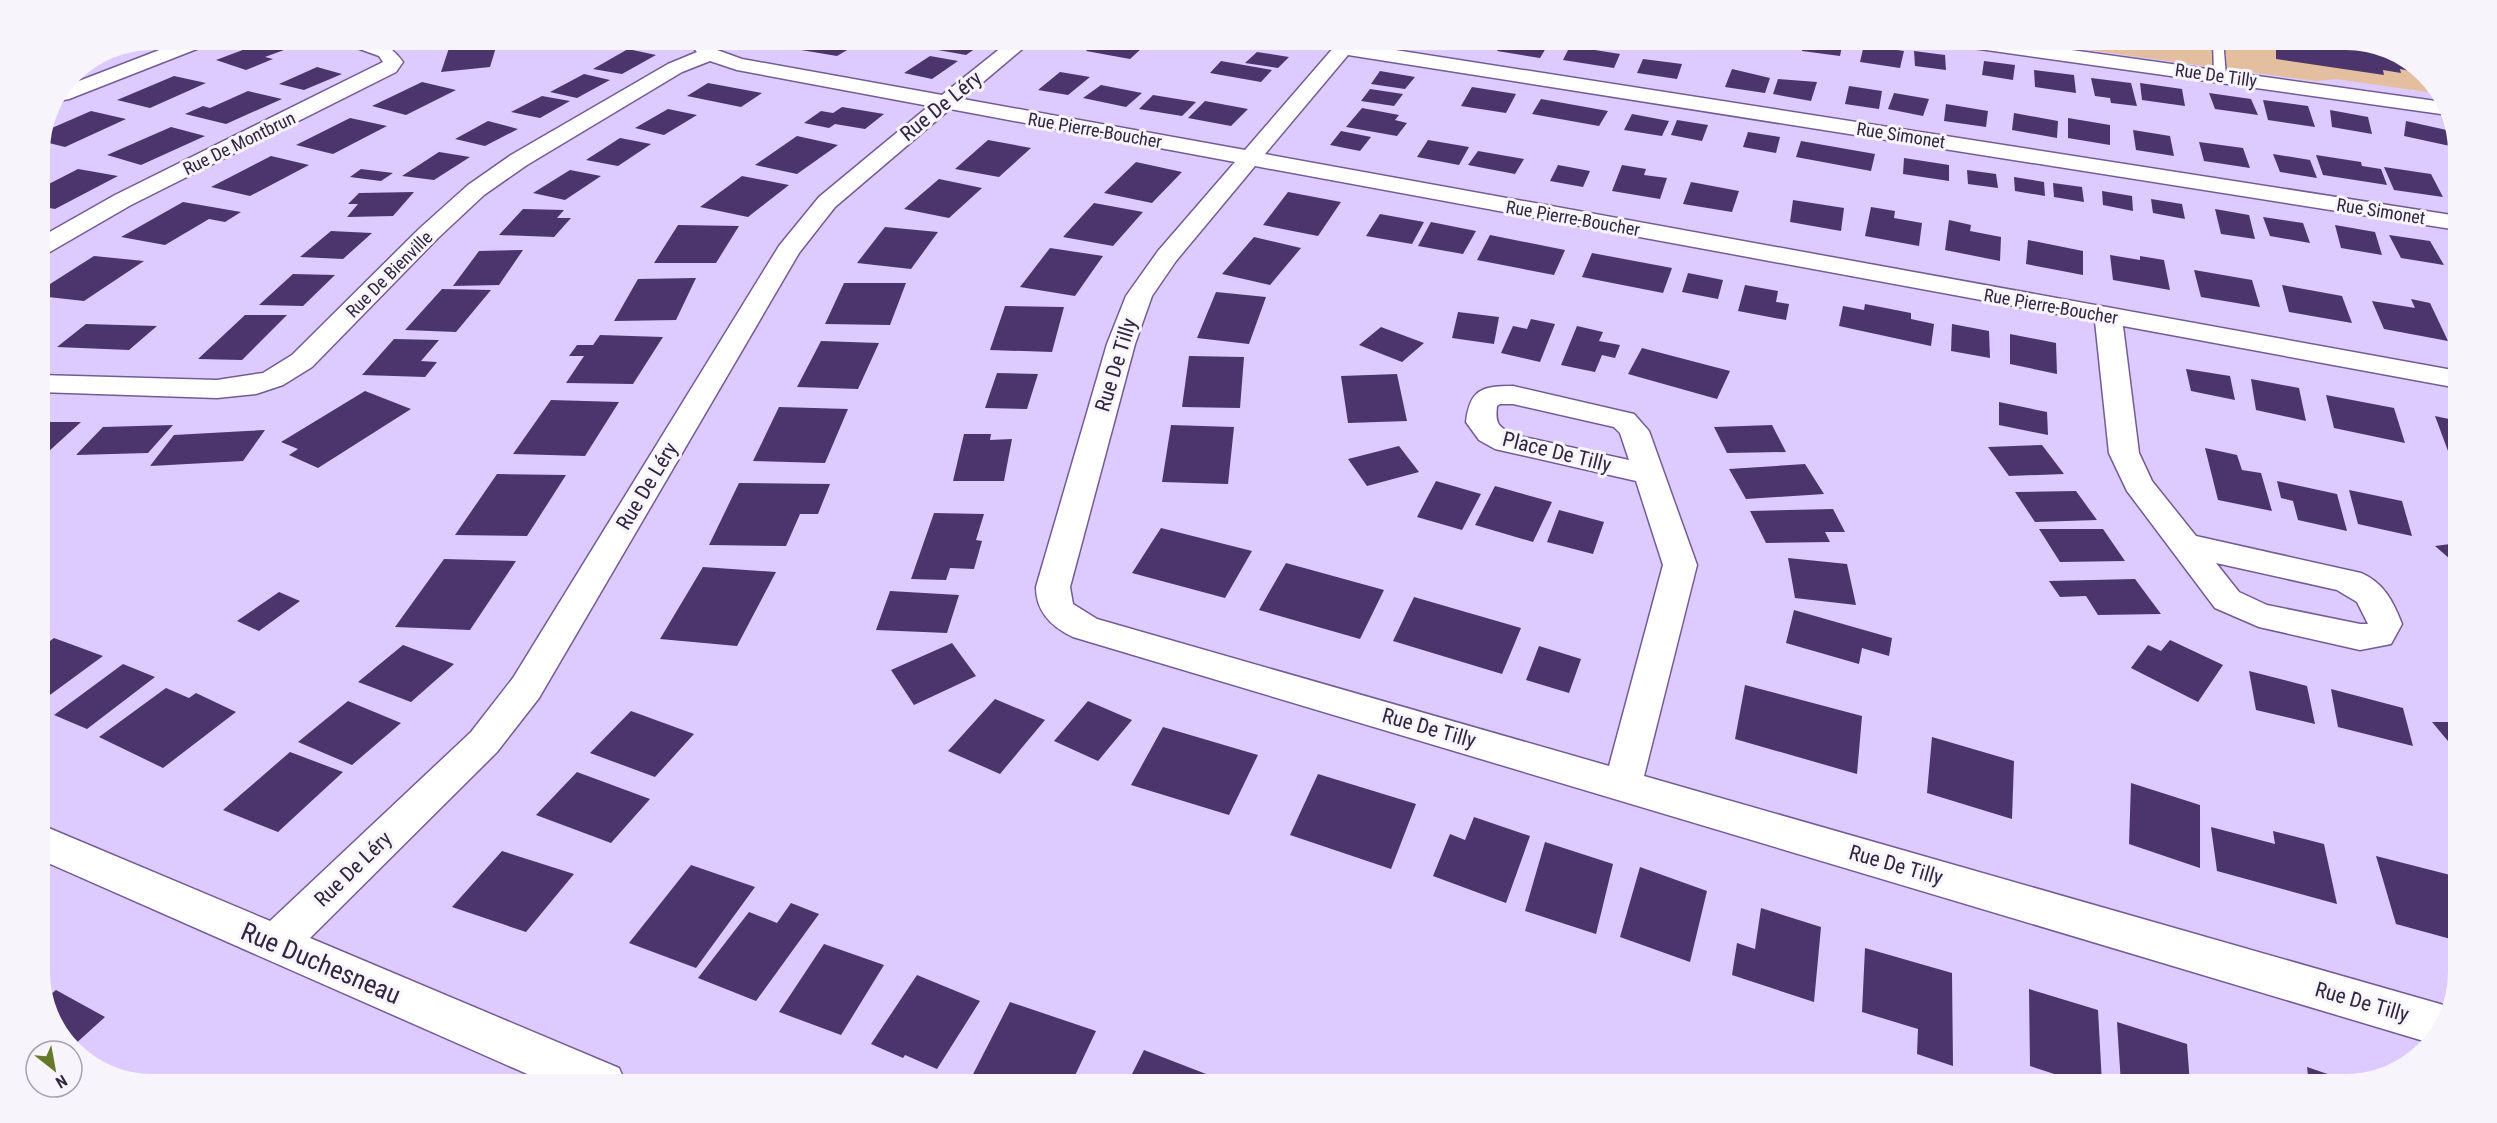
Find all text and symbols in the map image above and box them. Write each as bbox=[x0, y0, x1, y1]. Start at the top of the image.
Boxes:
street label: Rue De Tilly bbox=[2174, 59, 2259, 91]
street label: Rue De Léry bbox=[895, 66, 987, 146]
street label: Rue De Montbrun bbox=[180, 107, 298, 179]
street label: Rue Pierre-Boucher bbox=[1026, 108, 1164, 152]
street label: Rue Simonet bbox=[1855, 118, 1947, 152]
street label: Rue Simonet bbox=[2335, 194, 2427, 228]
street label: Rue Pierre-Boucher bbox=[1504, 196, 1642, 240]
street label: Rue De Bienville bbox=[342, 227, 436, 321]
street label: Rue Pierre-Boucher bbox=[1982, 284, 2120, 328]
street label: Rue De Tilly bbox=[1090, 315, 1142, 415]
street label: Place De Tilly bbox=[1500, 427, 1614, 477]
street label: Rue De Léry bbox=[612, 438, 683, 534]
street label: Rue De Tilly bbox=[1379, 703, 1479, 753]
street label: Rue De Léry bbox=[309, 826, 397, 912]
street label: Rue De Tilly bbox=[1846, 840, 1946, 890]
street label: Rue Duchesneau bbox=[237, 916, 405, 1010]
street label: Rue De Tilly bbox=[2312, 977, 2412, 1027]
north arrow bbox=[24, 1039, 84, 1099]
text: N bbox=[52, 1071, 71, 1092]

